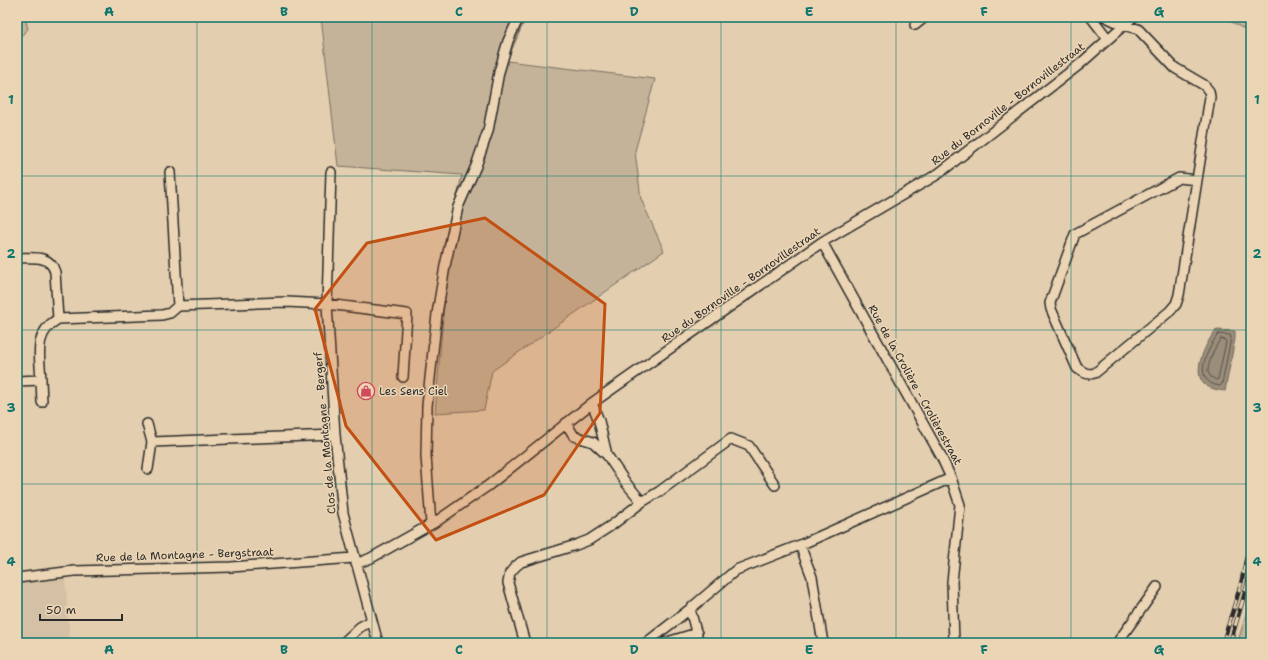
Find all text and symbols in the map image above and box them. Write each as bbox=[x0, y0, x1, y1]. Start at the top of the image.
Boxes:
text: A bbox=[104, 3, 114, 20]
text: B bbox=[280, 3, 288, 20]
text: C bbox=[455, 3, 463, 20]
text: D bbox=[629, 3, 639, 20]
text: E bbox=[805, 3, 814, 20]
text: F bbox=[980, 3, 988, 20]
text: G bbox=[1154, 3, 1165, 20]
street label: Rue du Bornoville - Bornovillestraat bbox=[928, 39, 1088, 169]
text: 1 bbox=[8, 91, 14, 108]
text: 1 bbox=[1254, 91, 1260, 108]
street label: Rue du Bornoville - Bornovillestraat bbox=[658, 224, 824, 346]
text: 2 bbox=[6, 245, 16, 262]
text: 2 bbox=[1252, 245, 1262, 262]
street label: Rue de la Crolière - Crolièrestraat bbox=[865, 302, 966, 468]
street label: Clos de la Montagne - Bergerf bbox=[310, 350, 340, 515]
shop icon: Les Sens Ciel bbox=[356, 381, 376, 401]
place label: Les Sens Ciel bbox=[379, 384, 448, 399]
text: 3 bbox=[6, 399, 16, 416]
text: 3 bbox=[1252, 399, 1262, 416]
street label: Rue de la Montagne - Bergstraat bbox=[96, 544, 275, 566]
text: 4 bbox=[6, 553, 16, 570]
text: 4 bbox=[1252, 553, 1262, 570]
scale bar bbox=[40, 596, 122, 622]
text: 50 m bbox=[46, 602, 76, 618]
text: A bbox=[104, 641, 114, 658]
text: B bbox=[280, 641, 288, 658]
text: C bbox=[455, 641, 463, 658]
text: D bbox=[629, 641, 639, 658]
text: E bbox=[805, 641, 814, 658]
text: F bbox=[980, 641, 988, 658]
text: G bbox=[1154, 641, 1165, 658]

